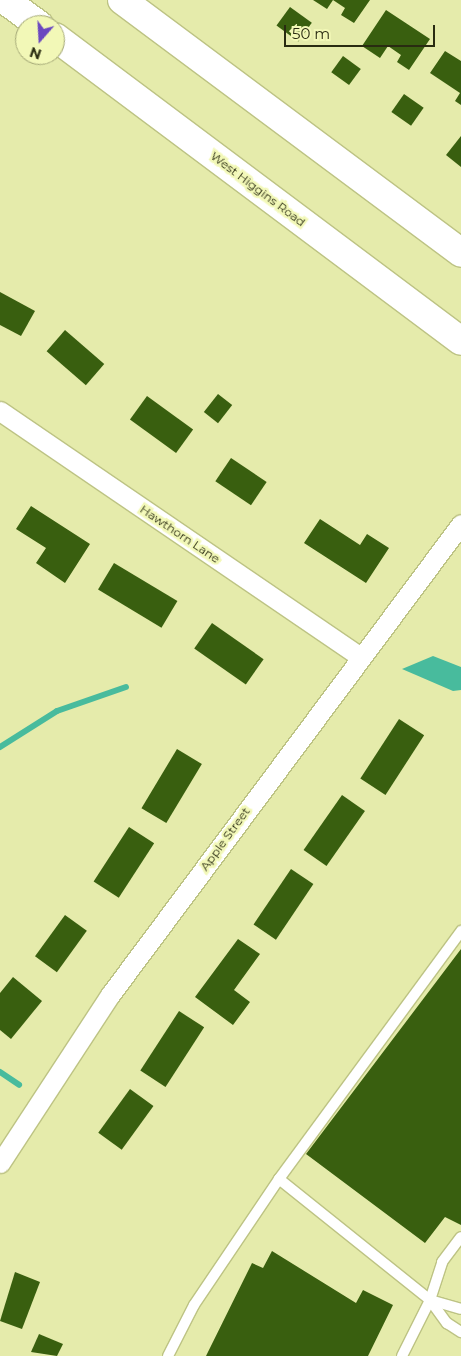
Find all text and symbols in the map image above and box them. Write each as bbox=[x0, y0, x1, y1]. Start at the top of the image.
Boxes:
north arrow bbox=[15, 15, 65, 65]
scale bar bbox=[286, 15, 437, 47]
text: 50 m bbox=[292, 24, 330, 43]
text: N bbox=[27, 43, 44, 64]
street label: West Higgins Road bbox=[208, 149, 308, 229]
street label: Hawthorn Lane bbox=[137, 502, 223, 566]
street label: Apple Street bbox=[197, 805, 253, 873]

